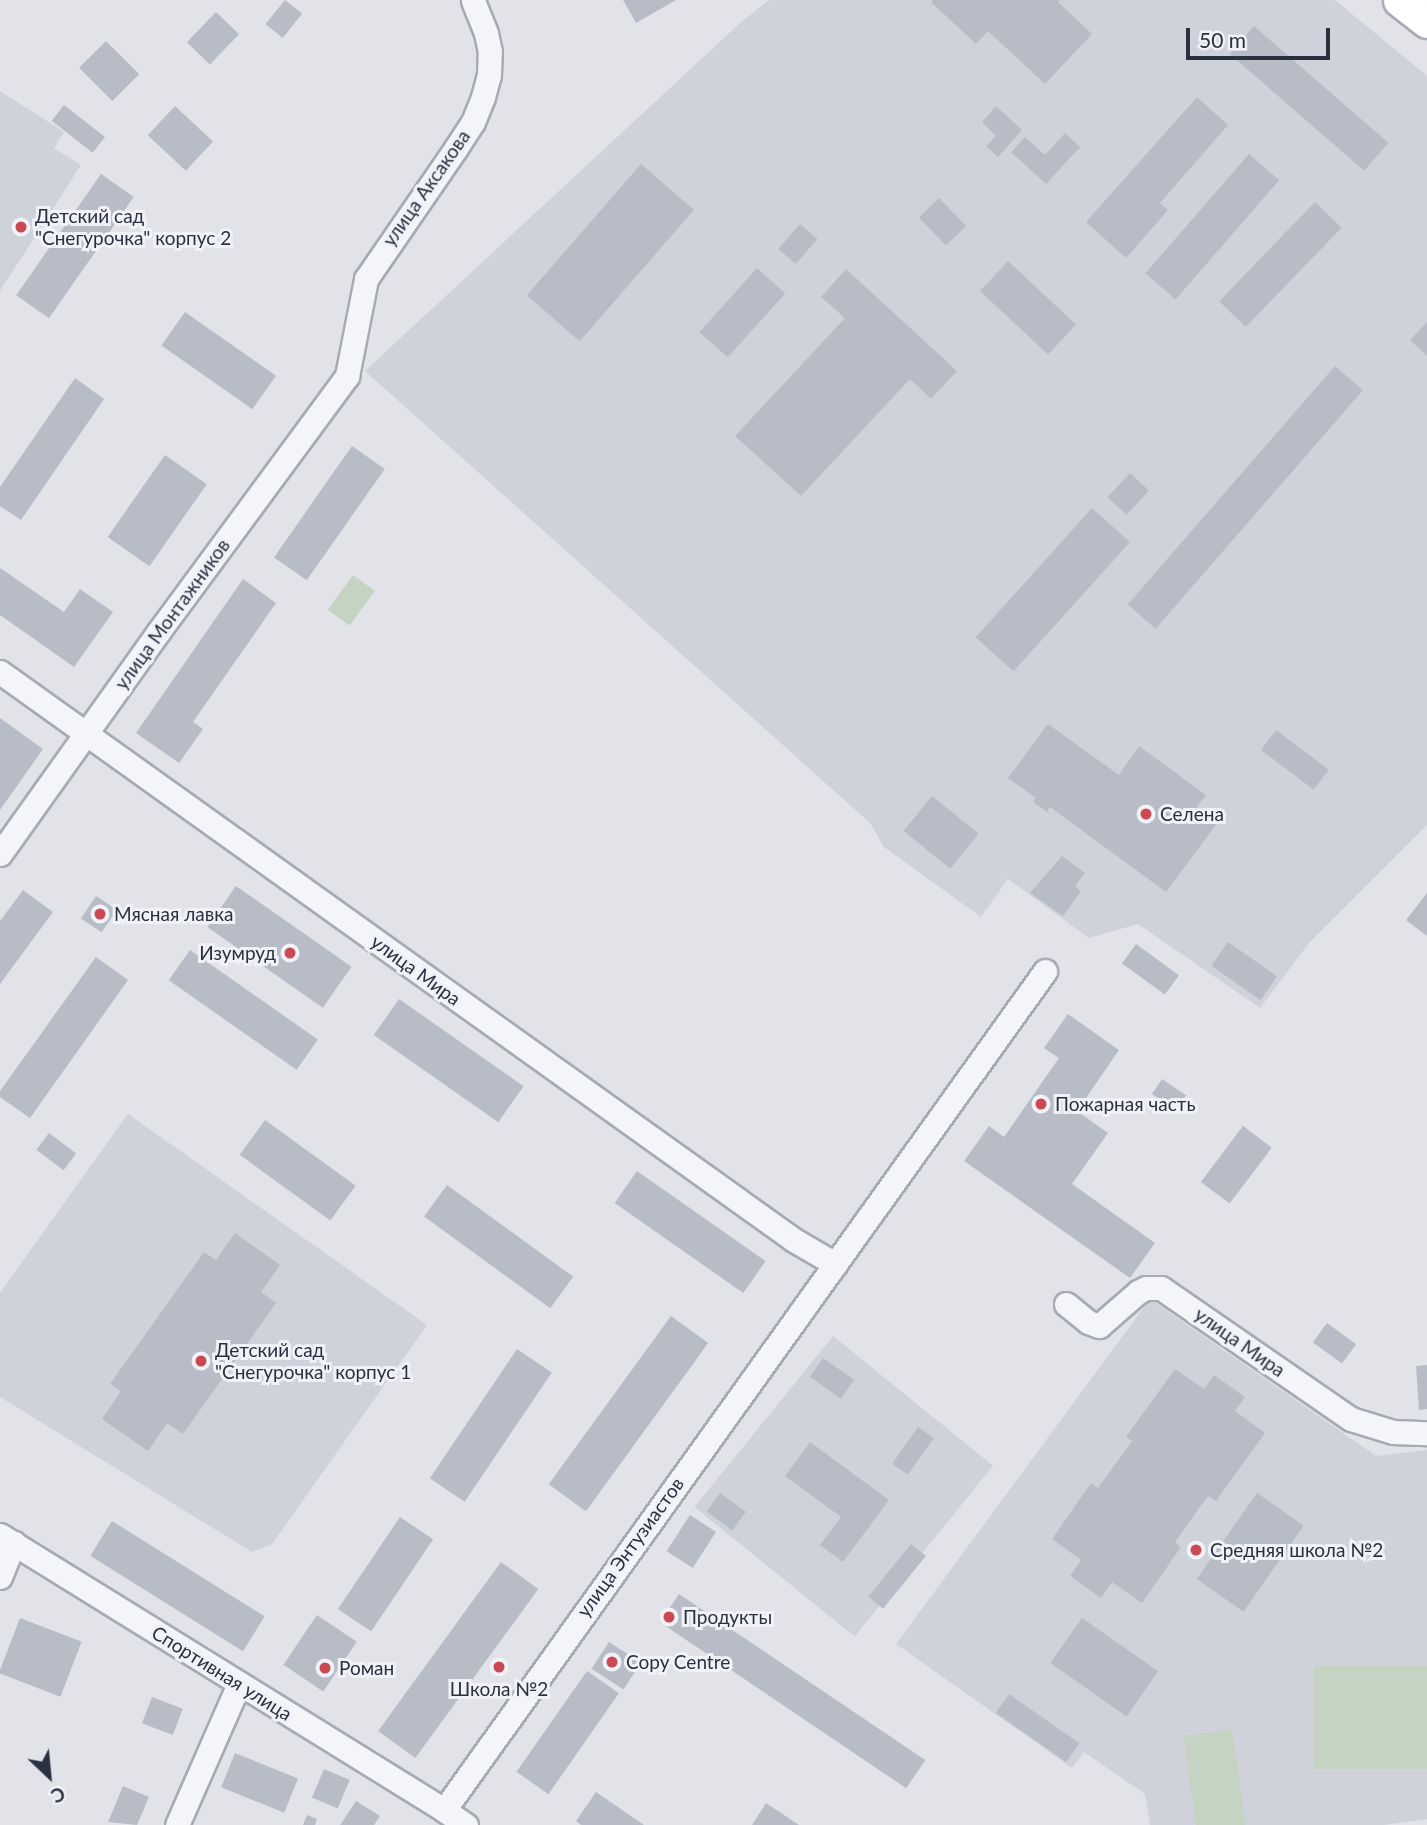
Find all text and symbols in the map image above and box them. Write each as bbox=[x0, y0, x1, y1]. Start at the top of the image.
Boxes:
scale bar bbox=[1189, 14, 1332, 58]
text: 50 m bbox=[1199, 27, 1246, 52]
street label: улица Аксакова bbox=[377, 126, 475, 250]
place label: Детский сад "Снегурочка" корпус 2 bbox=[35, 205, 231, 249]
marker: Детский сад "Снегурочка" корпус 2 bbox=[13, 219, 29, 235]
street label: улица Монтажников bbox=[110, 534, 234, 694]
place label: Селена bbox=[1160, 803, 1224, 825]
marker: Селена bbox=[1138, 806, 1154, 822]
place label: Мясная лавка bbox=[114, 903, 233, 925]
marker: Мясная лавка bbox=[92, 906, 108, 922]
street label: улица Мира bbox=[367, 930, 465, 1010]
place label: Изумруд bbox=[199, 942, 276, 964]
marker: Изумруд bbox=[282, 945, 298, 961]
place label: Пожарная часть bbox=[1055, 1093, 1195, 1115]
marker: Пожарная часть bbox=[1033, 1096, 1049, 1112]
street label: улица Мира bbox=[1190, 1302, 1290, 1382]
place label: Детский сад "Снегурочка" корпус 1 bbox=[215, 1339, 411, 1383]
marker: Детский сад "Снегурочка" корпус 1 bbox=[193, 1353, 209, 1369]
street label: улица Энтузиастов bbox=[572, 1473, 688, 1621]
place label: Средняя школа №2 bbox=[1210, 1539, 1383, 1561]
marker: Средняя школа №2 bbox=[1188, 1542, 1204, 1558]
place label: Продукты bbox=[683, 1606, 772, 1628]
marker: Продукты bbox=[661, 1609, 677, 1625]
street label: Спортивная улица bbox=[148, 1621, 296, 1725]
place label: Copy Centre bbox=[626, 1651, 731, 1673]
marker: Copy Centre bbox=[604, 1654, 620, 1670]
place label: Роман bbox=[339, 1657, 394, 1679]
marker: Школа №2 bbox=[491, 1659, 507, 1675]
marker: Роман bbox=[317, 1660, 333, 1676]
place label: Школа №2 bbox=[450, 1678, 548, 1700]
north arrow bbox=[14, 1741, 84, 1811]
text: С bbox=[48, 1782, 69, 1808]

